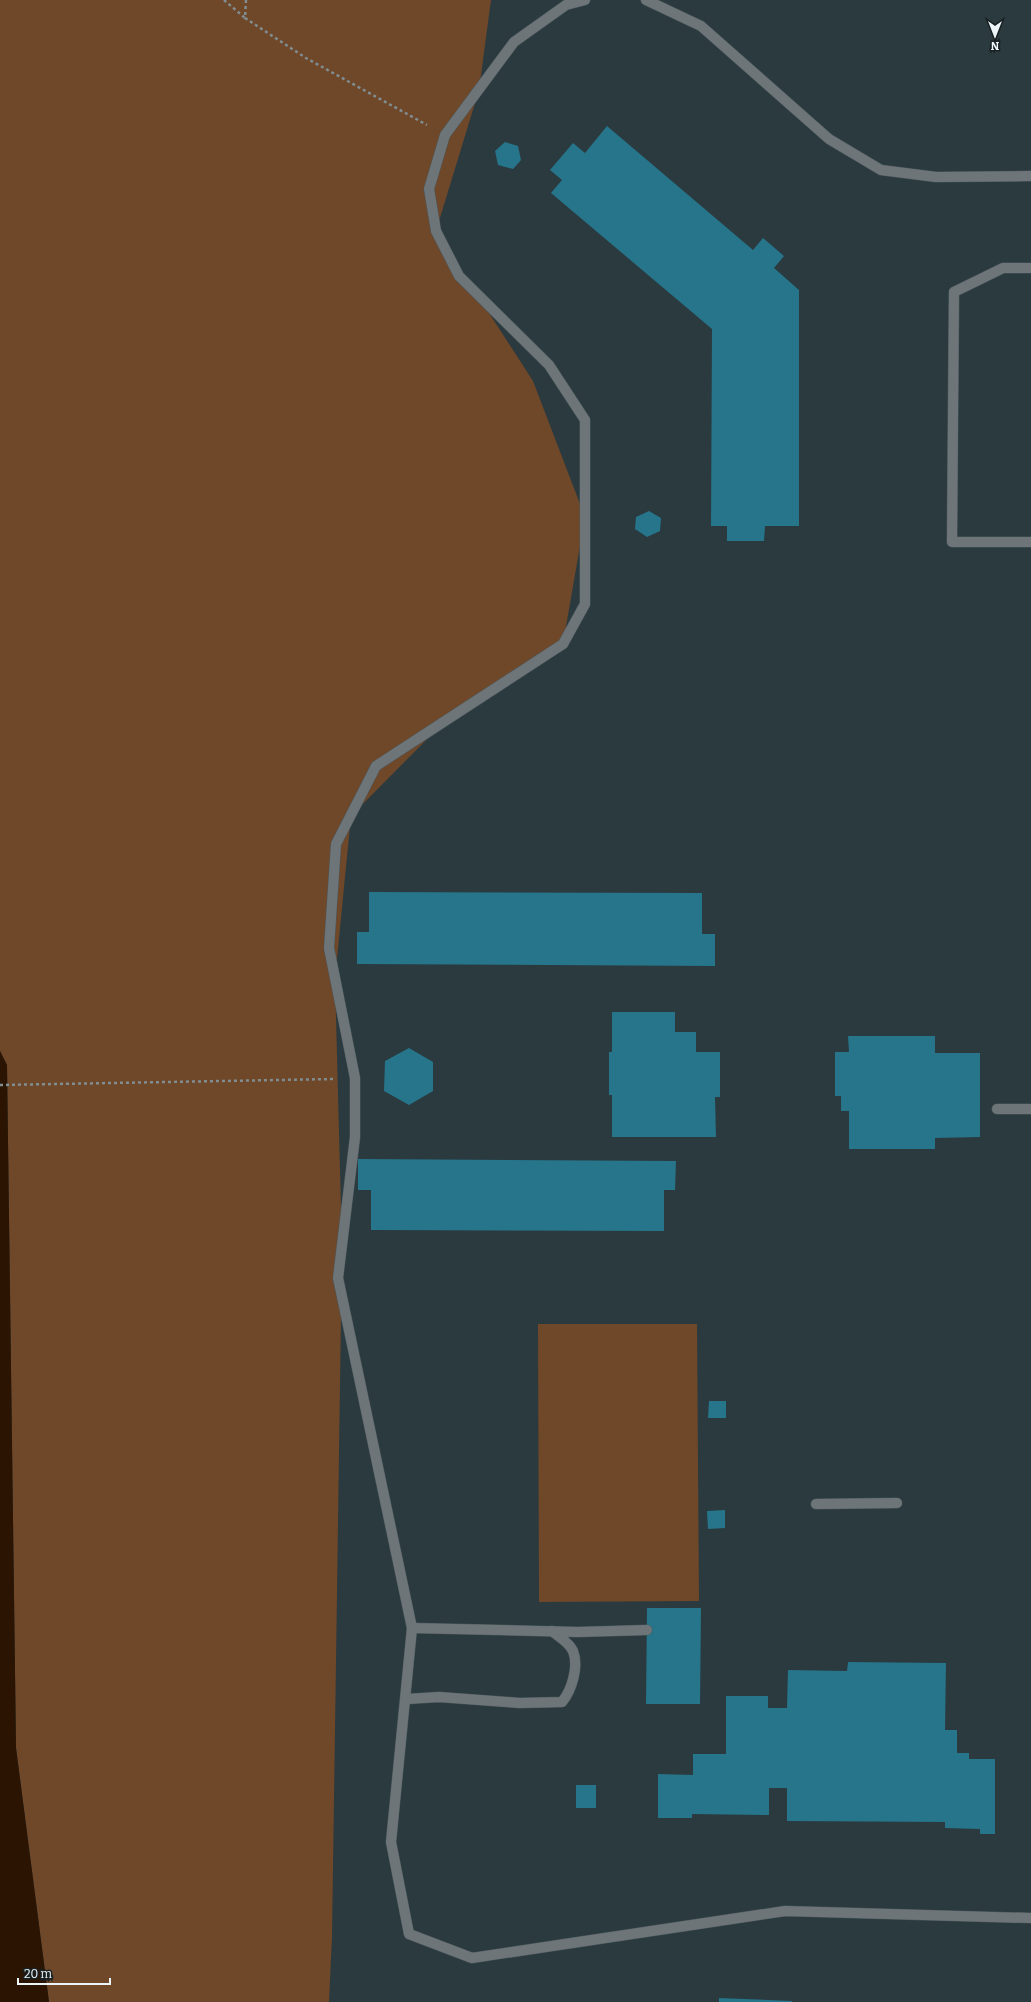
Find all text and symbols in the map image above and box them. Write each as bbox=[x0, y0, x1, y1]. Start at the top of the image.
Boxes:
north arrow bbox=[975, 16, 1015, 56]
text: N bbox=[990, 39, 999, 52]
scale bar bbox=[18, 1960, 110, 1986]
text: 20 m bbox=[24, 1967, 53, 1981]

